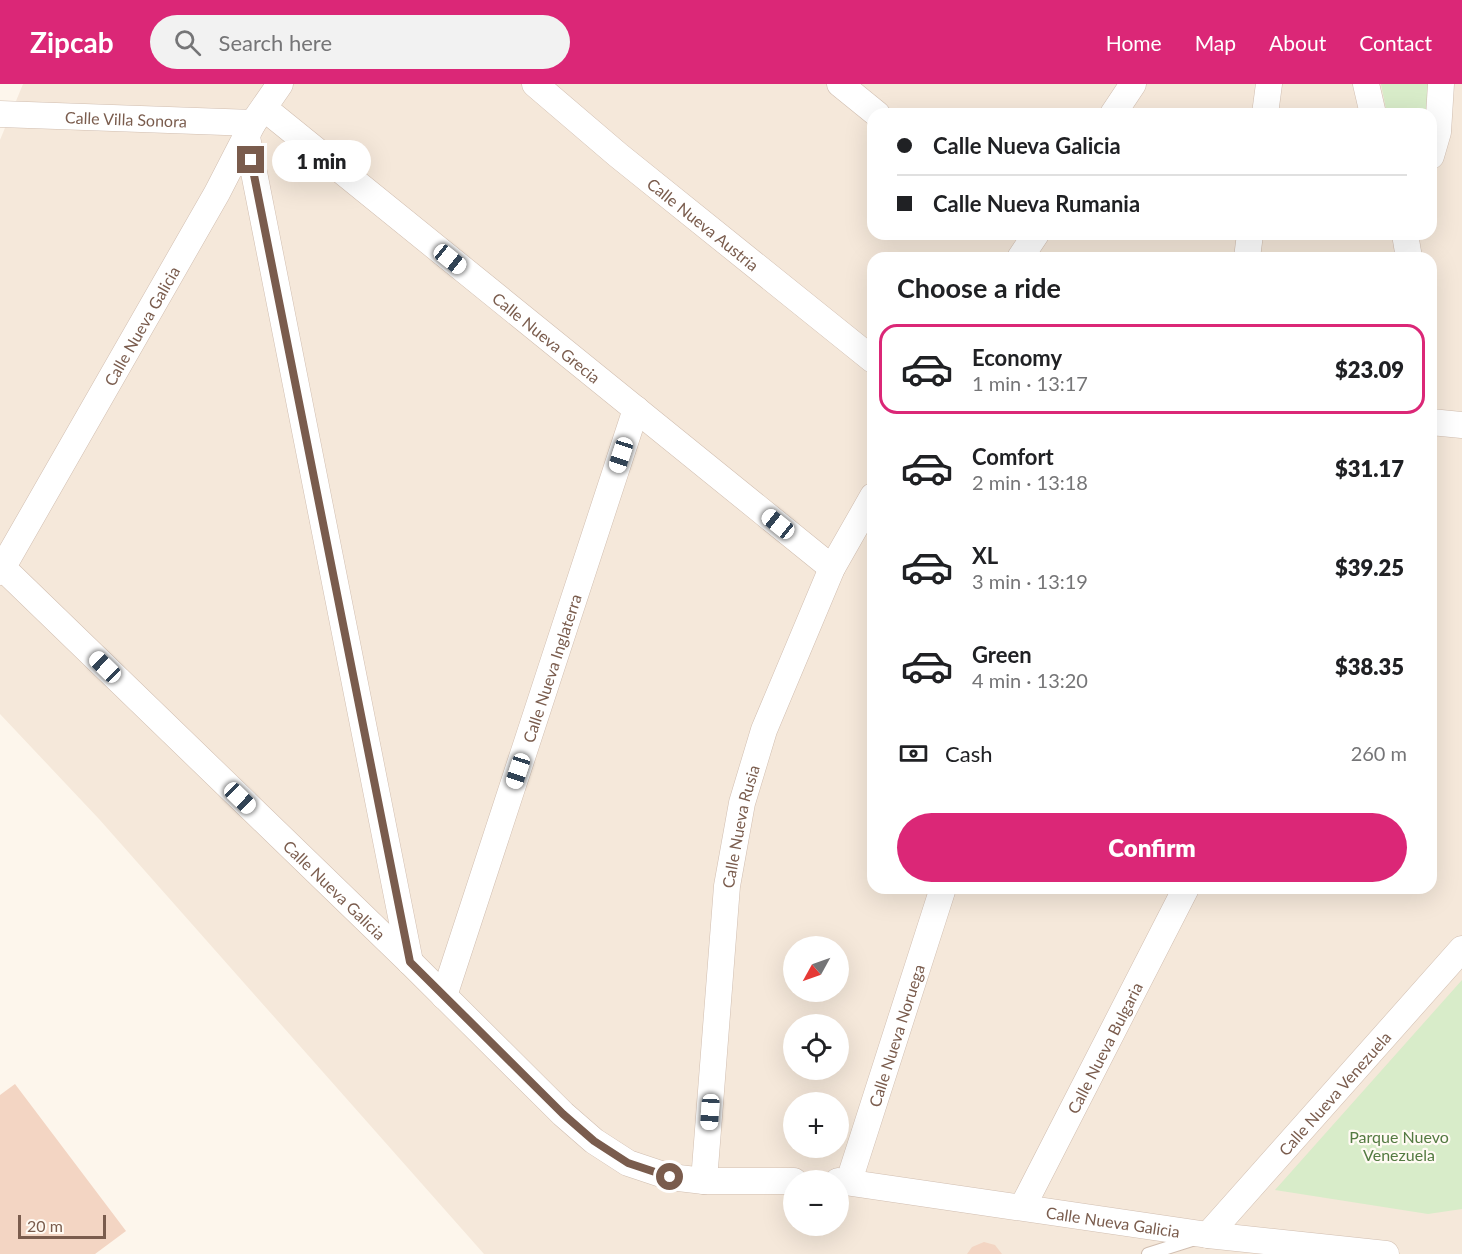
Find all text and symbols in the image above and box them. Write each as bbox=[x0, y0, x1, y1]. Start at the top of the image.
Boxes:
search box bbox=[150, 15, 570, 69]
text: Zipcab bbox=[30, 25, 114, 59]
icon: search bbox=[171, 26, 204, 59]
text: Search here bbox=[219, 29, 332, 56]
text: Home bbox=[1106, 30, 1162, 55]
text: Map bbox=[1195, 30, 1236, 55]
text: About bbox=[1269, 30, 1326, 55]
text: Contact bbox=[1359, 30, 1432, 55]
street label: Calle Villa Sonora bbox=[65, 107, 187, 130]
text: Calle Nueva Galicia bbox=[933, 132, 1121, 159]
callout: 1 min bbox=[272, 139, 371, 181]
route end bbox=[237, 146, 264, 173]
text: 1 min bbox=[297, 149, 346, 173]
street label: Calle Nueva Austria bbox=[644, 173, 763, 274]
text: Calle Nueva Rumania bbox=[933, 190, 1140, 217]
car bbox=[430, 241, 470, 277]
street label: Calle Nueva Galicia bbox=[99, 262, 183, 389]
text: Choose a ride bbox=[897, 271, 1061, 304]
street label: Calle Nueva Grecia bbox=[489, 288, 605, 386]
icon: car bbox=[900, 342, 954, 396]
text: Economy bbox=[972, 344, 1062, 371]
text: $23.09 bbox=[1335, 356, 1404, 383]
text: 1 min · 13:17 bbox=[972, 371, 1088, 395]
car bbox=[607, 435, 635, 475]
icon: car bbox=[900, 441, 954, 495]
text: Comfort bbox=[972, 443, 1054, 470]
text: $31.17 bbox=[1335, 455, 1404, 482]
text: 2 min · 13:18 bbox=[972, 470, 1088, 494]
car bbox=[758, 506, 798, 542]
icon: car bbox=[900, 540, 954, 594]
text: XL bbox=[972, 542, 998, 569]
text: $39.25 bbox=[1335, 554, 1404, 581]
text: 3 min · 13:19 bbox=[972, 569, 1088, 593]
street label: Calle Nueva Inglaterra bbox=[518, 591, 584, 745]
icon: car bbox=[900, 639, 954, 693]
text: Green bbox=[972, 641, 1032, 668]
car bbox=[86, 648, 124, 686]
text: $38.35 bbox=[1335, 653, 1404, 680]
text: 4 min · 13:20 bbox=[972, 668, 1088, 692]
icon: cash bbox=[897, 737, 930, 770]
text: Cash bbox=[945, 740, 992, 767]
text: 260 m bbox=[1351, 741, 1407, 765]
car bbox=[504, 751, 532, 791]
street label: Calle Nueva Rusia bbox=[717, 762, 763, 889]
car bbox=[221, 779, 259, 817]
button: Confirm bbox=[897, 813, 1407, 882]
street label: Calle Nueva Galicia bbox=[280, 836, 390, 943]
north arrow bbox=[783, 936, 849, 1002]
map controls bbox=[783, 936, 849, 1236]
street label: Calle Nueva Noruega bbox=[864, 962, 928, 1109]
street label: Calle Nueva Bulgaria bbox=[1063, 979, 1146, 1116]
button: locate bbox=[783, 1014, 849, 1080]
street label: Calle Nueva Venezuela bbox=[1274, 1027, 1394, 1159]
button: + bbox=[783, 1092, 849, 1158]
car bbox=[700, 1093, 720, 1131]
park label: Parque Nuevo Venezuela bbox=[1349, 1127, 1449, 1164]
route start bbox=[656, 1163, 683, 1190]
button: − bbox=[783, 1170, 849, 1236]
street label: Calle Nueva Galicia bbox=[1045, 1202, 1181, 1240]
scale bar bbox=[18, 1212, 106, 1240]
text: 20 m bbox=[27, 1216, 63, 1235]

